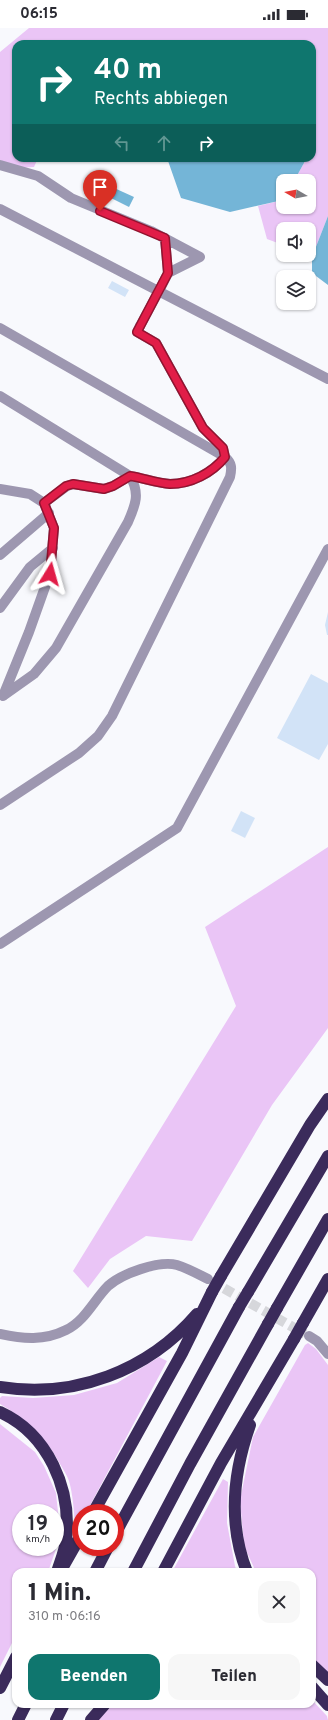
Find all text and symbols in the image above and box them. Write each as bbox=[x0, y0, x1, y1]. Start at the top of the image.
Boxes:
text: 06:15 bbox=[20, 5, 58, 24]
text: 40 m bbox=[94, 53, 162, 89]
icon: right bbox=[28, 56, 80, 108]
text: Rechts abbiegen bbox=[94, 88, 228, 111]
icon: left bbox=[111, 132, 133, 154]
icon: ahead bbox=[153, 132, 175, 154]
icon: right bbox=[195, 132, 217, 154]
pin bbox=[83, 170, 117, 211]
north arrow bbox=[276, 174, 316, 214]
map controls bbox=[276, 174, 316, 310]
icon: arrive bbox=[89, 176, 111, 198]
button: sound bbox=[276, 222, 316, 262]
button: layers bbox=[276, 270, 316, 310]
position arrow bbox=[29, 553, 71, 595]
speed limit sign: 20 bbox=[72, 1504, 124, 1556]
text: 19 bbox=[28, 1512, 48, 1538]
text: km/h bbox=[26, 1533, 50, 1546]
text: 1 Min. bbox=[28, 1579, 91, 1609]
button: close bbox=[258, 1581, 300, 1623]
text: 310 m · 06:16 bbox=[28, 1609, 101, 1625]
button: Beenden bbox=[28, 1654, 160, 1700]
button: Teilen bbox=[168, 1654, 300, 1700]

